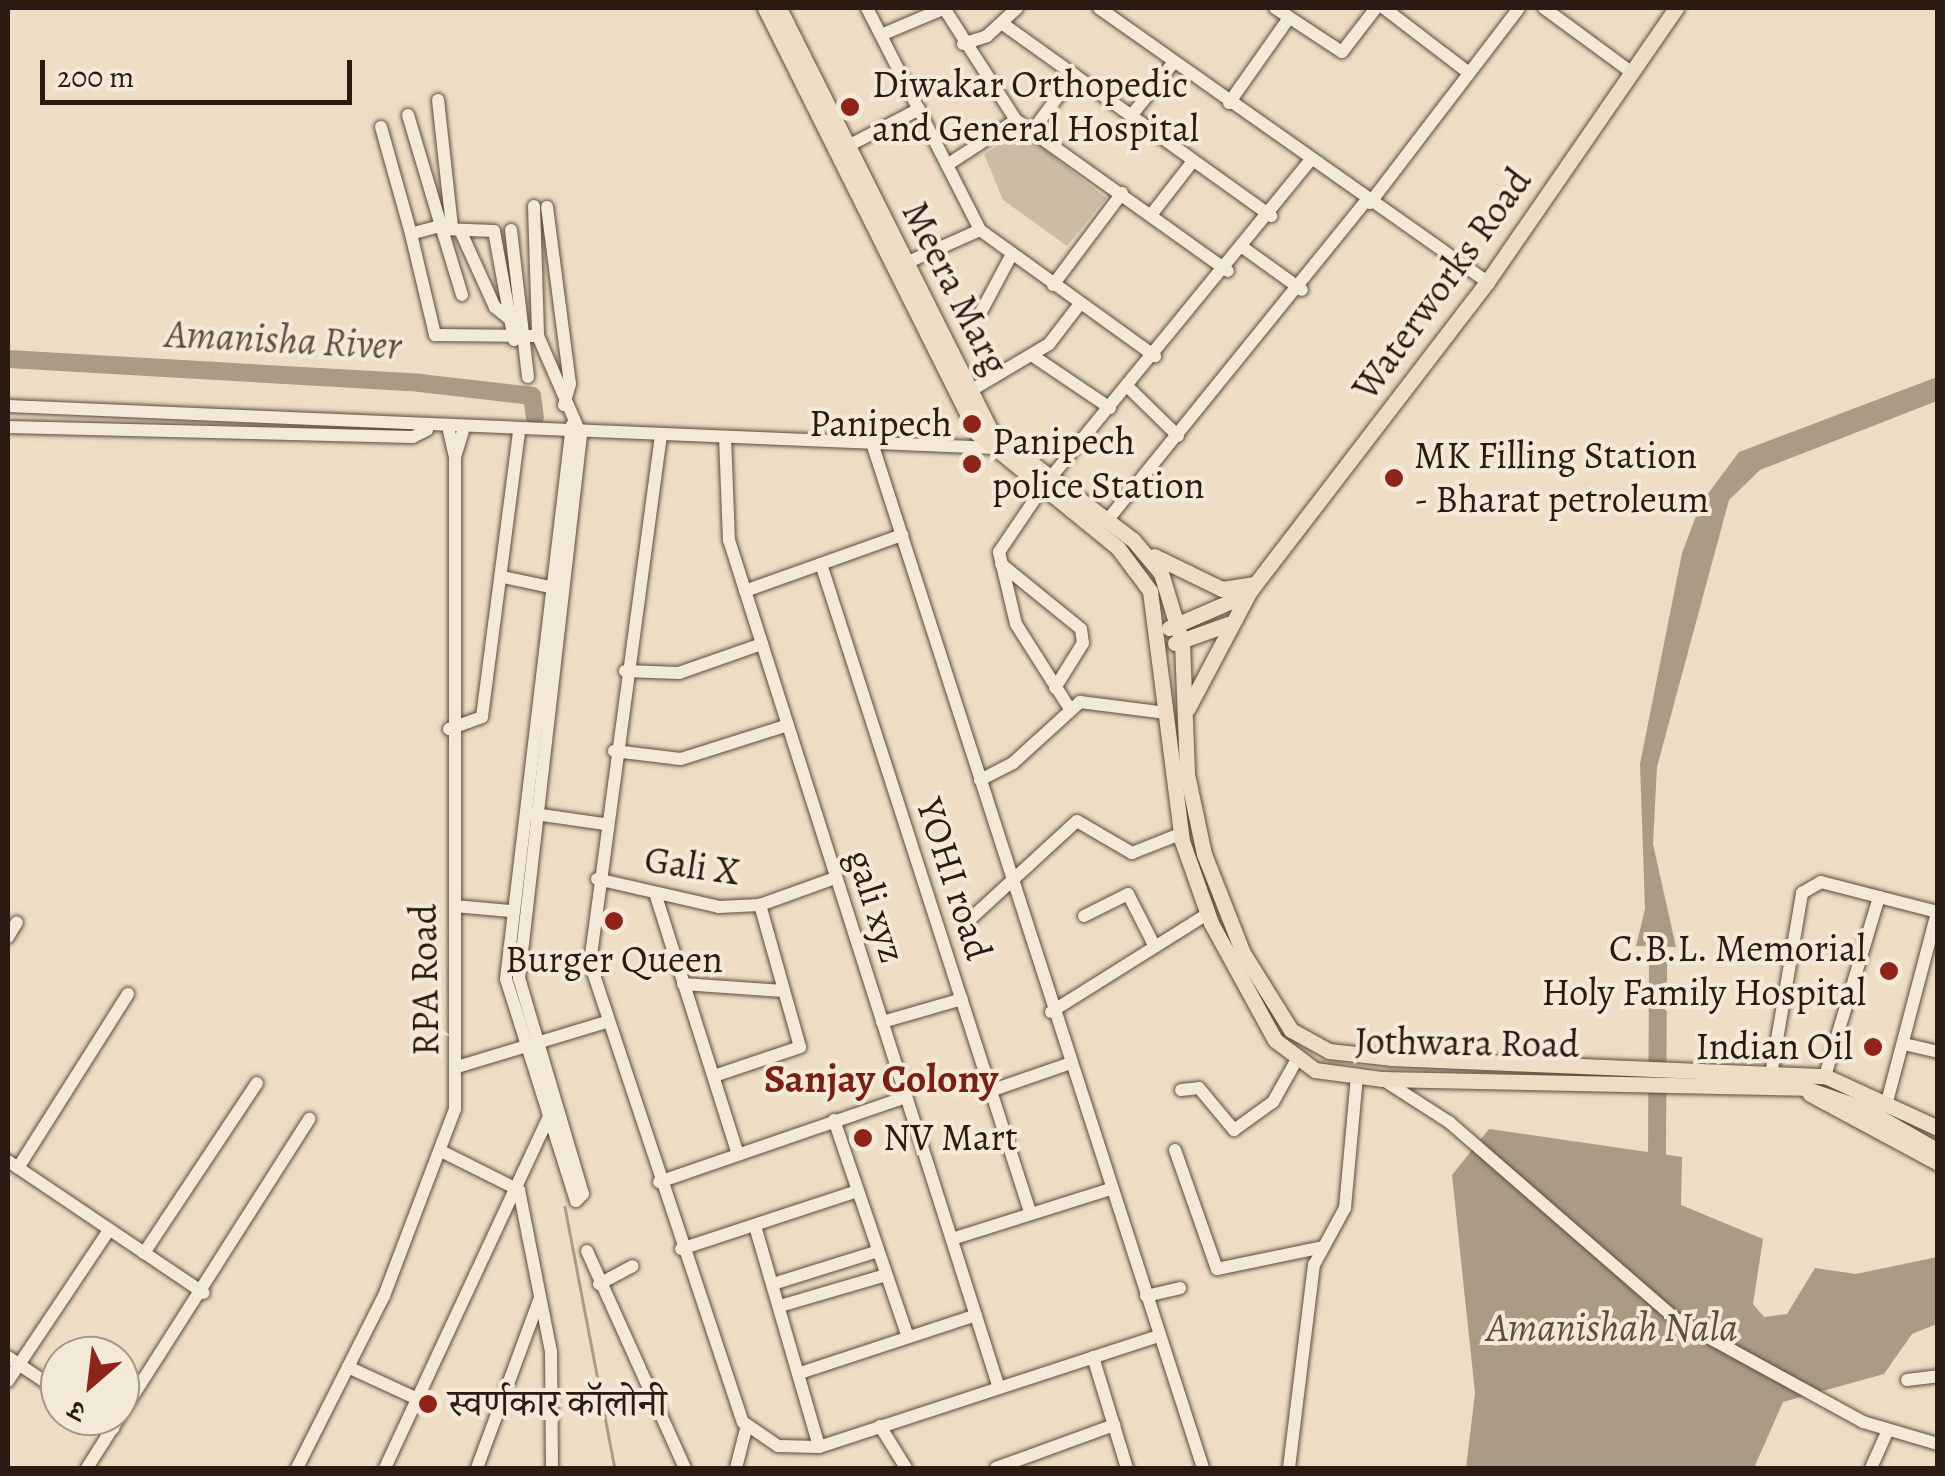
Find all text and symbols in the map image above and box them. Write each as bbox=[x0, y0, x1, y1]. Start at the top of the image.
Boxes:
scale bar bbox=[45, 40, 358, 102]
text: 200 m bbox=[57, 57, 134, 97]
place label: Diwakar Orthopedic and General Hospital bbox=[872, 62, 1199, 152]
marker: Diwakar Orthopedic and General Hospital bbox=[837, 94, 863, 120]
street label: Waterworks Road bbox=[1343, 159, 1541, 409]
street label: Meera Marg bbox=[892, 194, 1018, 382]
water label: Amanisha River bbox=[164, 310, 402, 370]
place label: Panipech bbox=[809, 401, 952, 447]
marker: Panipech bbox=[961, 413, 983, 435]
place label: Panipech police Station bbox=[992, 419, 1204, 508]
place label: MK Filling Station - Bharat petroleum bbox=[1414, 433, 1710, 522]
marker: Panipech police Station bbox=[961, 453, 983, 475]
marker: MK Filling Station - Bharat petroleum bbox=[1383, 467, 1405, 489]
street label: YOHI road bbox=[906, 793, 1002, 965]
street label: Gali X bbox=[642, 837, 742, 895]
street label: gali xyz bbox=[836, 844, 916, 968]
street label: RPA Road bbox=[401, 904, 449, 1056]
marker: Burger Queen bbox=[603, 910, 625, 932]
place label: C.B.L. Memorial Holy Family Hospital bbox=[1541, 926, 1866, 1016]
place label: Burger Queen bbox=[505, 937, 723, 983]
marker: C.B.L. Memorial Holy Family Hospital bbox=[1876, 958, 1902, 984]
street label: Jothwara Road bbox=[1354, 1018, 1580, 1068]
place label: Indian Oil bbox=[1695, 1024, 1853, 1070]
marker: Indian Oil bbox=[1862, 1036, 1884, 1058]
district label: Sanjay Colony bbox=[764, 1055, 998, 1103]
place label: NV Mart bbox=[883, 1115, 1018, 1161]
marker: NV Mart bbox=[852, 1127, 874, 1149]
water label: Amanishah Nala bbox=[1486, 1304, 1738, 1352]
north arrow bbox=[40, 1336, 140, 1436]
place label: स्वर्णकार कॉलोनी bbox=[448, 1381, 667, 1427]
text: उ bbox=[62, 1391, 92, 1431]
marker: स्वर्णकार कॉलोनी bbox=[417, 1393, 439, 1415]

